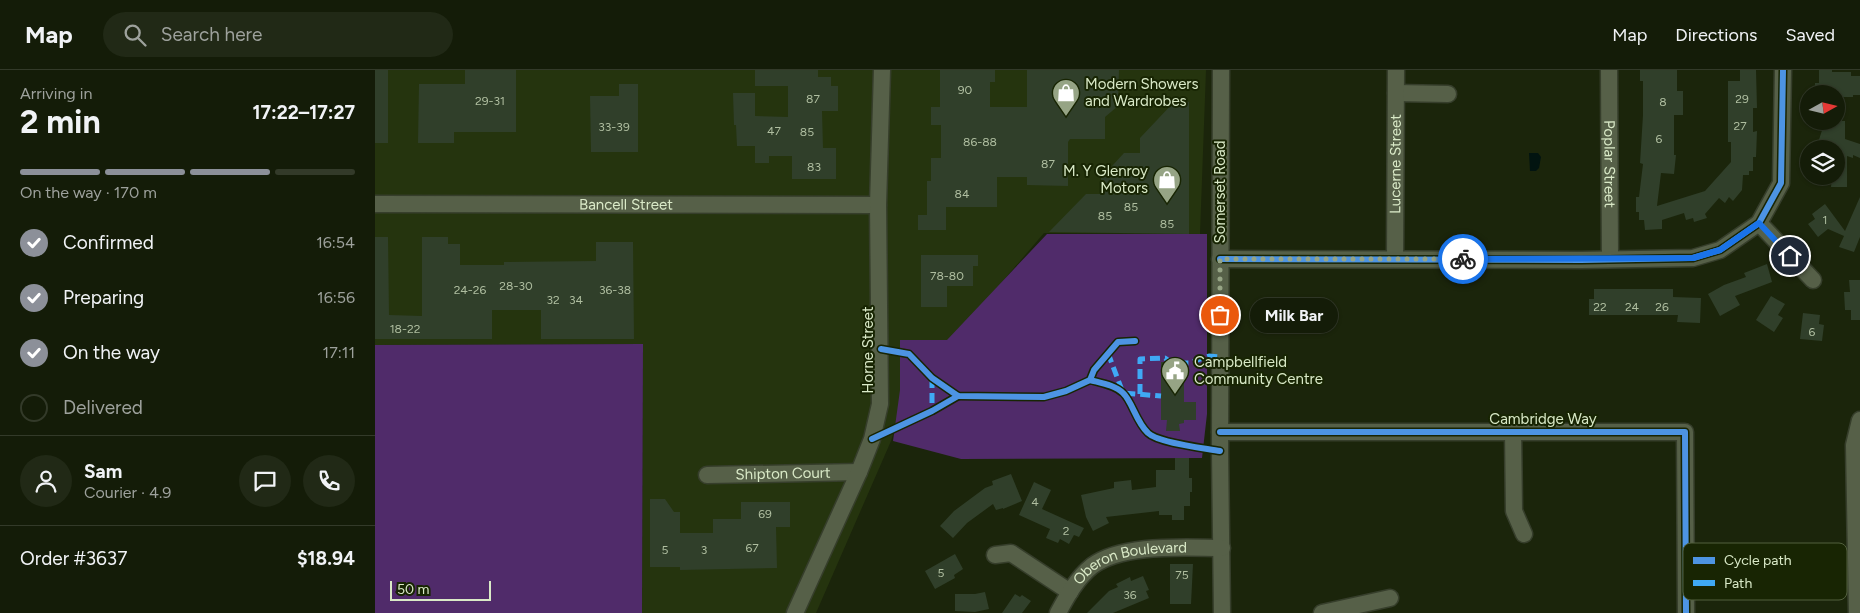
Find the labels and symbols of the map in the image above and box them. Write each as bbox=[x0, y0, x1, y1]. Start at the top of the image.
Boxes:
place label: Modern Showers and Wardrobes bbox=[1085, 75, 1198, 110]
shop icon: Modern Showers and Wardrobes bbox=[1051, 78, 1081, 117]
house number: 90 bbox=[958, 83, 973, 97]
north arrow bbox=[1800, 85, 1845, 130]
house number: 87 bbox=[806, 92, 820, 106]
house number: 29 bbox=[1735, 92, 1749, 106]
house number: 29-31 bbox=[475, 94, 505, 108]
house number: 8 bbox=[1659, 95, 1667, 109]
street label: Lucerne Street bbox=[1386, 114, 1405, 214]
house number: 27 bbox=[1733, 119, 1747, 133]
house number: 33-39 bbox=[598, 120, 630, 134]
street label: Poplar Street bbox=[1600, 120, 1619, 208]
house number: 47 bbox=[767, 124, 781, 138]
house number: 85 bbox=[800, 125, 814, 139]
house number: 6 bbox=[1656, 132, 1663, 146]
house number: 86-88 bbox=[963, 135, 997, 149]
street label: Somerset Road bbox=[1211, 140, 1229, 244]
house number: 87 bbox=[1041, 157, 1055, 171]
house number: 83 bbox=[807, 160, 821, 174]
place label: M. Y Glenroy Motors bbox=[1063, 162, 1148, 197]
shop icon: M. Y Glenroy Motors bbox=[1152, 165, 1182, 204]
house number: 84 bbox=[955, 187, 970, 201]
street label: Bancell Street bbox=[579, 195, 673, 214]
house number: 85 bbox=[1124, 200, 1138, 214]
house number: 85 bbox=[1098, 209, 1112, 223]
house number: 1 bbox=[1823, 213, 1827, 227]
house number: 85 bbox=[1160, 217, 1174, 231]
courier bbox=[1438, 234, 1488, 284]
pin bbox=[1769, 235, 1811, 277]
house number: 78-80 bbox=[930, 269, 964, 283]
house number: 28-30 bbox=[499, 279, 533, 293]
house number: 24-26 bbox=[454, 283, 487, 297]
house number: 36-38 bbox=[599, 283, 631, 297]
house number: 32 bbox=[546, 293, 560, 307]
house number: 34 bbox=[569, 293, 584, 307]
pin bbox=[1199, 294, 1241, 336]
callout: Milk Bar bbox=[1250, 298, 1337, 332]
house number: 22 bbox=[1593, 300, 1607, 314]
house number: 24 bbox=[1625, 300, 1640, 314]
house number: 26 bbox=[1655, 300, 1669, 314]
street label: Horne Street bbox=[859, 306, 877, 394]
house number: 18-22 bbox=[390, 322, 420, 336]
house number: 6 bbox=[1809, 325, 1816, 339]
place label: Campbellfield Community Centre bbox=[1194, 353, 1323, 388]
public building icon: Campbellfield Community Centre bbox=[1160, 356, 1190, 395]
street label: Cambridge Way bbox=[1489, 410, 1597, 428]
street label: Shipton Court bbox=[735, 464, 831, 483]
house number: 4 bbox=[1031, 495, 1039, 509]
house number: 69 bbox=[758, 507, 772, 521]
house number: 2 bbox=[1063, 524, 1069, 538]
street label: Oberon Boulevard bbox=[1069, 539, 1187, 588]
house number: 67 bbox=[745, 541, 759, 555]
house number: 5 bbox=[662, 543, 669, 557]
house number: 3 bbox=[701, 543, 707, 557]
legend bbox=[1683, 543, 1847, 600]
text: Cycle path bbox=[1724, 552, 1792, 569]
house number: 5 bbox=[938, 566, 945, 580]
house number: 75 bbox=[1175, 568, 1189, 582]
text: Path bbox=[1724, 575, 1752, 592]
scale bar bbox=[390, 578, 491, 601]
house number: 36 bbox=[1123, 588, 1137, 602]

